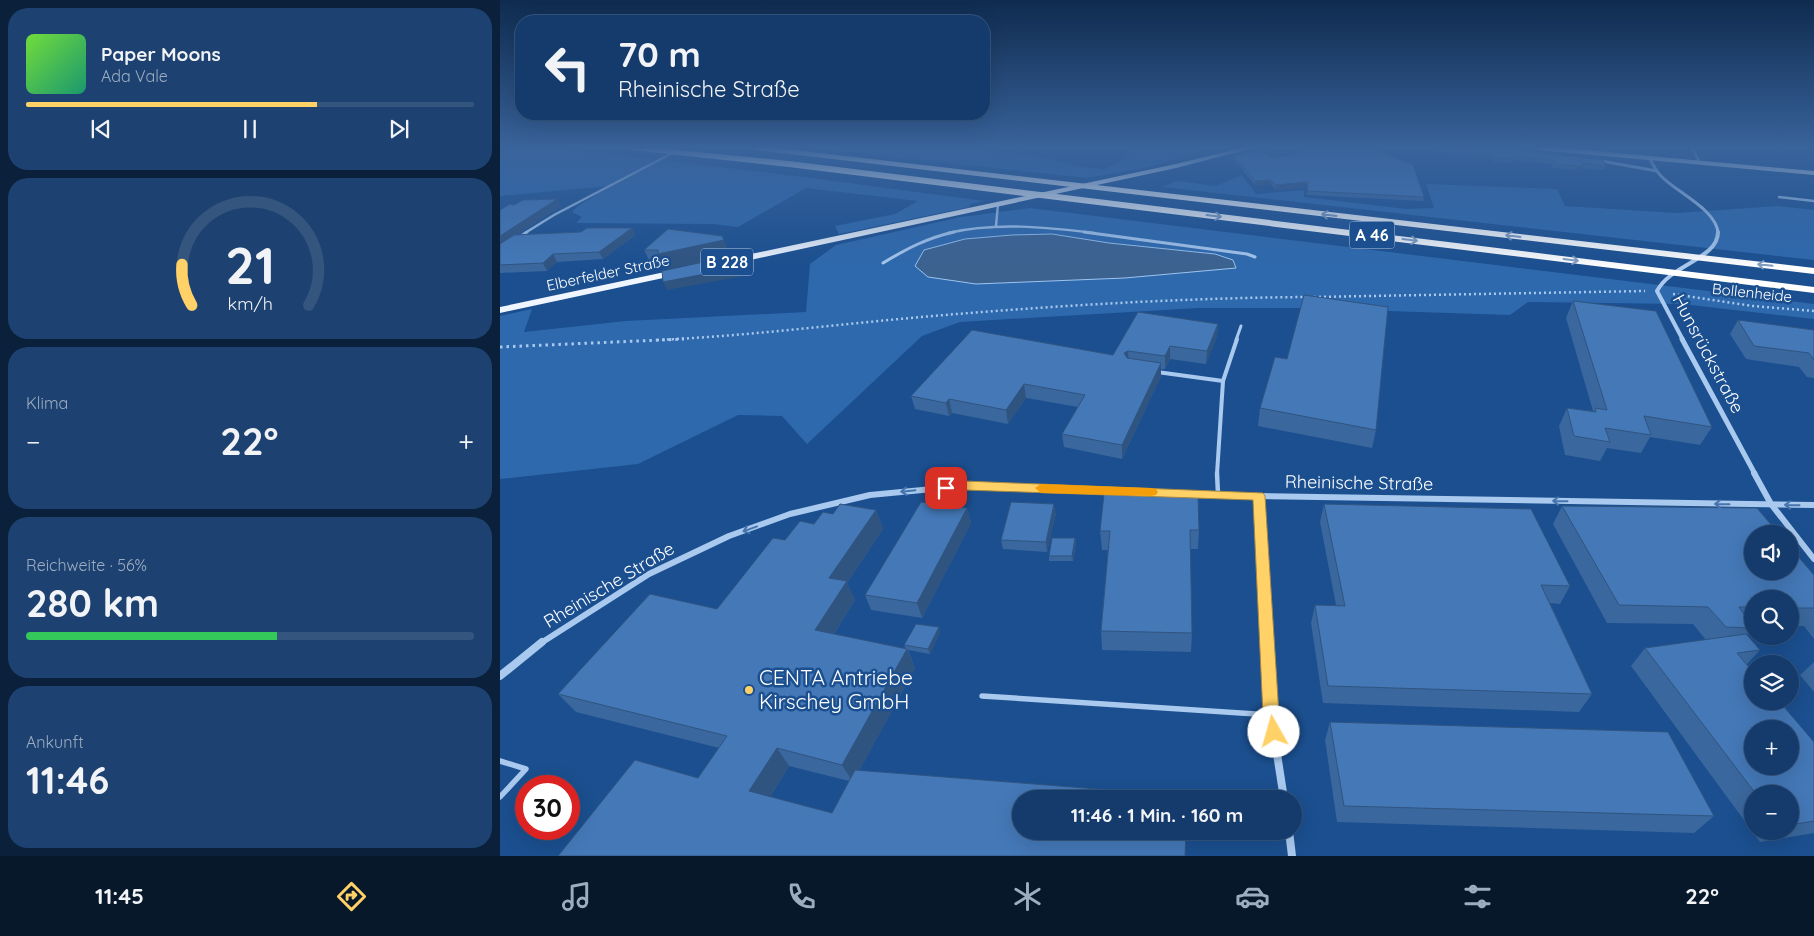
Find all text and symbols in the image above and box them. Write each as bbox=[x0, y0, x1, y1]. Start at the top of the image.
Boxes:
text: 70 m bbox=[618, 32, 701, 76]
icon: left bbox=[535, 35, 600, 100]
text: Paper Moons bbox=[101, 42, 221, 66]
text: Ada Vale bbox=[101, 66, 168, 86]
text: Rheinische Straße bbox=[618, 75, 800, 103]
icon: previous bbox=[87, 115, 115, 143]
icon: pause bbox=[236, 115, 264, 143]
icon: next bbox=[385, 115, 413, 143]
one-way arrow bbox=[1322, 210, 1338, 220]
one-way arrow bbox=[1205, 211, 1221, 221]
road number: A 46 bbox=[1350, 222, 1394, 248]
one-way arrow bbox=[1505, 231, 1521, 241]
text: 21 bbox=[225, 232, 275, 297]
one-way arrow bbox=[1401, 235, 1417, 245]
road number: B 228 bbox=[701, 248, 753, 276]
street label: Elberfelder Straße bbox=[545, 250, 671, 295]
one-way arrow bbox=[1563, 255, 1579, 265]
one-way arrow bbox=[1757, 261, 1773, 270]
street label: Bollenheide bbox=[1711, 279, 1793, 306]
street label: Hunsrückstraße bbox=[1667, 290, 1749, 417]
text: km/h bbox=[227, 292, 273, 314]
text: Klima bbox=[26, 393, 68, 413]
text: 22° bbox=[220, 417, 278, 465]
text: − bbox=[26, 424, 41, 459]
text: + bbox=[458, 424, 474, 459]
pin bbox=[925, 467, 967, 509]
street label: Rheinische Straße bbox=[1285, 470, 1433, 495]
icon: arrive bbox=[932, 474, 960, 502]
one-way arrow bbox=[900, 487, 916, 496]
one-way arrow bbox=[1552, 496, 1568, 506]
one-way arrow bbox=[1714, 499, 1730, 508]
one-way arrow bbox=[1785, 500, 1801, 510]
one-way arrow bbox=[743, 525, 758, 534]
map controls bbox=[1744, 525, 1799, 840]
button: sound bbox=[1744, 525, 1799, 580]
street label: Rheinische Straße bbox=[539, 536, 678, 633]
text: Reichweite · 56% bbox=[26, 555, 147, 575]
text: 280 km bbox=[26, 579, 159, 627]
button: search bbox=[1744, 590, 1799, 645]
button: layers bbox=[1744, 655, 1799, 710]
place label: CENTA Antriebe Kirschey GmbH bbox=[759, 664, 913, 714]
marker: CENTA Antriebe Kirschey GmbH bbox=[743, 684, 755, 696]
position arrow bbox=[1247, 705, 1299, 757]
button: + bbox=[1744, 720, 1799, 775]
text: Ankunft bbox=[26, 732, 84, 752]
text: 11:46 bbox=[26, 756, 109, 804]
speed limit sign: 30 bbox=[515, 775, 580, 840]
button: − bbox=[1744, 785, 1799, 840]
text: 11:46 · 1 Min. · 160 m bbox=[1071, 803, 1243, 827]
icon: directions bbox=[334, 879, 369, 914]
icon: music bbox=[559, 879, 594, 914]
icon: phone bbox=[784, 879, 819, 914]
icon: climate bbox=[1010, 879, 1045, 914]
icon: car bbox=[1235, 879, 1270, 914]
icon: filters bbox=[1460, 879, 1495, 914]
text: 11:45 bbox=[95, 882, 144, 910]
text: 22° bbox=[1685, 882, 1719, 910]

